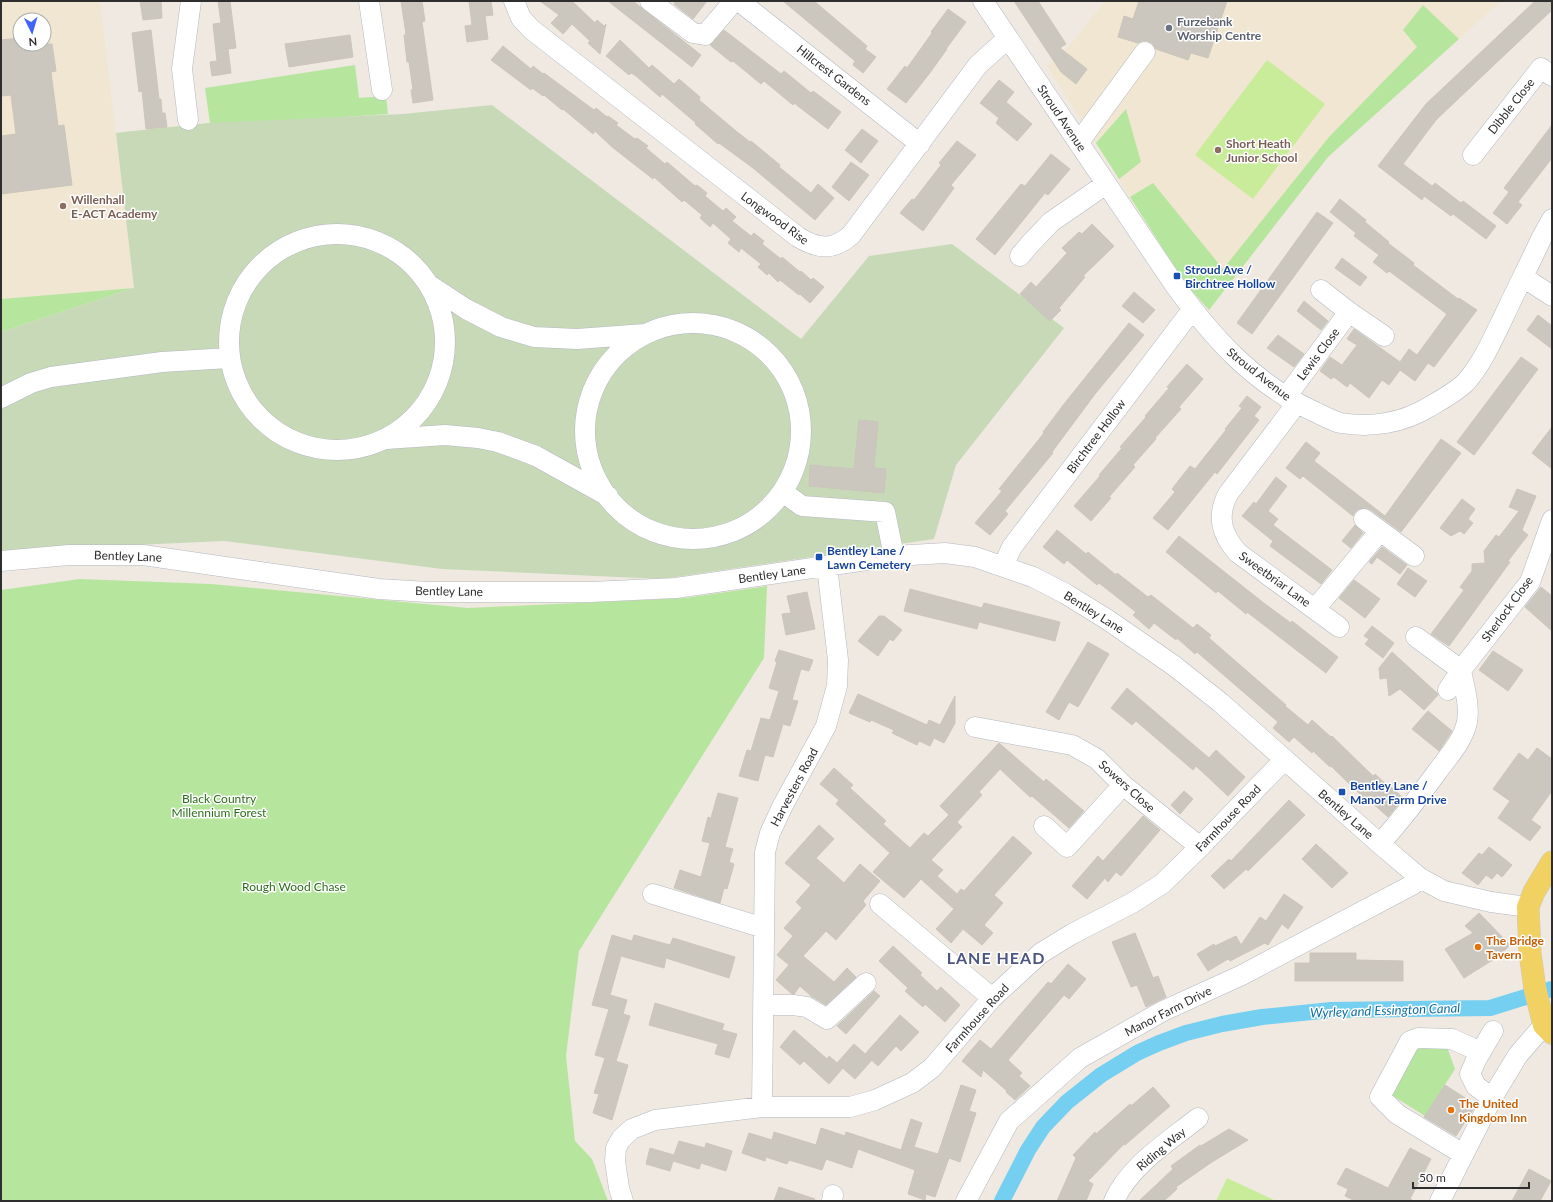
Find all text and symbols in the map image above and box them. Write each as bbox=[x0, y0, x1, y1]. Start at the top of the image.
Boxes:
north arrow bbox=[12, 12, 52, 52]
place label: Furzebank Worship Centre bbox=[1177, 14, 1262, 43]
marker: Furzebank Worship Centre bbox=[1164, 23, 1174, 33]
text: N bbox=[28, 36, 38, 49]
street label: Hillcrest Gardens bbox=[794, 41, 874, 109]
street label: Dibble Close bbox=[1485, 75, 1537, 137]
street label: Stroud Avenue bbox=[1034, 82, 1090, 154]
place label: Short Heath Junior School bbox=[1226, 136, 1298, 165]
marker: Short Heath Junior School bbox=[1213, 145, 1223, 155]
street label: Longwood Rise bbox=[738, 188, 812, 248]
place label: Willenhall E-ACT Academy bbox=[71, 192, 158, 221]
marker: Willenhall E-ACT Academy bbox=[58, 201, 68, 211]
place label: Stroud Ave / Birchtree Hollow bbox=[1185, 262, 1276, 291]
marker: Stroud Ave / Birchtree Hollow bbox=[1172, 271, 1182, 281]
street label: Lewis Close bbox=[1293, 325, 1343, 383]
street label: Stroud Avenue bbox=[1224, 344, 1294, 404]
street label: Birchtree Hollow bbox=[1063, 396, 1129, 476]
place label: Bentley Lane / Lawn Cemetery bbox=[827, 543, 912, 572]
street label: Bentley Lane bbox=[94, 547, 162, 565]
street label: Sweetbriar Lane bbox=[1236, 548, 1314, 610]
marker: Bentley Lane / Lawn Cemetery bbox=[814, 552, 824, 562]
street label: Bentley Lane bbox=[737, 562, 807, 586]
street label: Sherlock Close bbox=[1478, 573, 1536, 645]
street label: Bentley Lane bbox=[415, 583, 483, 599]
street label: Bentley Lane bbox=[1061, 588, 1127, 636]
street label: Harvesters Road bbox=[767, 745, 821, 829]
street label: Sowers Close bbox=[1096, 757, 1158, 815]
place label: Bentley Lane / Manor Farm Drive bbox=[1350, 778, 1447, 807]
street label: Farmhouse Road bbox=[1192, 781, 1264, 855]
street label: Bentley Lane bbox=[1315, 786, 1377, 842]
marker: Bentley Lane / Manor Farm Drive bbox=[1337, 787, 1347, 797]
park label: Black Country Millennium Forest bbox=[172, 791, 267, 820]
park label: Rough Wood Chase bbox=[242, 879, 346, 894]
place label: The Bridge Tavern bbox=[1486, 933, 1545, 962]
marker: The Bridge Tavern bbox=[1473, 942, 1483, 952]
district label: LANE HEAD bbox=[947, 948, 1045, 967]
street label: Farmhouse Road bbox=[942, 980, 1012, 1056]
street label: Manor Farm Drive bbox=[1122, 983, 1214, 1039]
water label: Wyrley and Essington Canal bbox=[1310, 999, 1460, 1021]
place label: The United Kingdom Inn bbox=[1459, 1096, 1527, 1125]
marker: The United Kingdom Inn bbox=[1446, 1105, 1456, 1115]
street label: Riding Way bbox=[1133, 1124, 1189, 1174]
scale bar bbox=[1413, 1164, 1529, 1190]
text: 50 m bbox=[1419, 1170, 1446, 1185]

